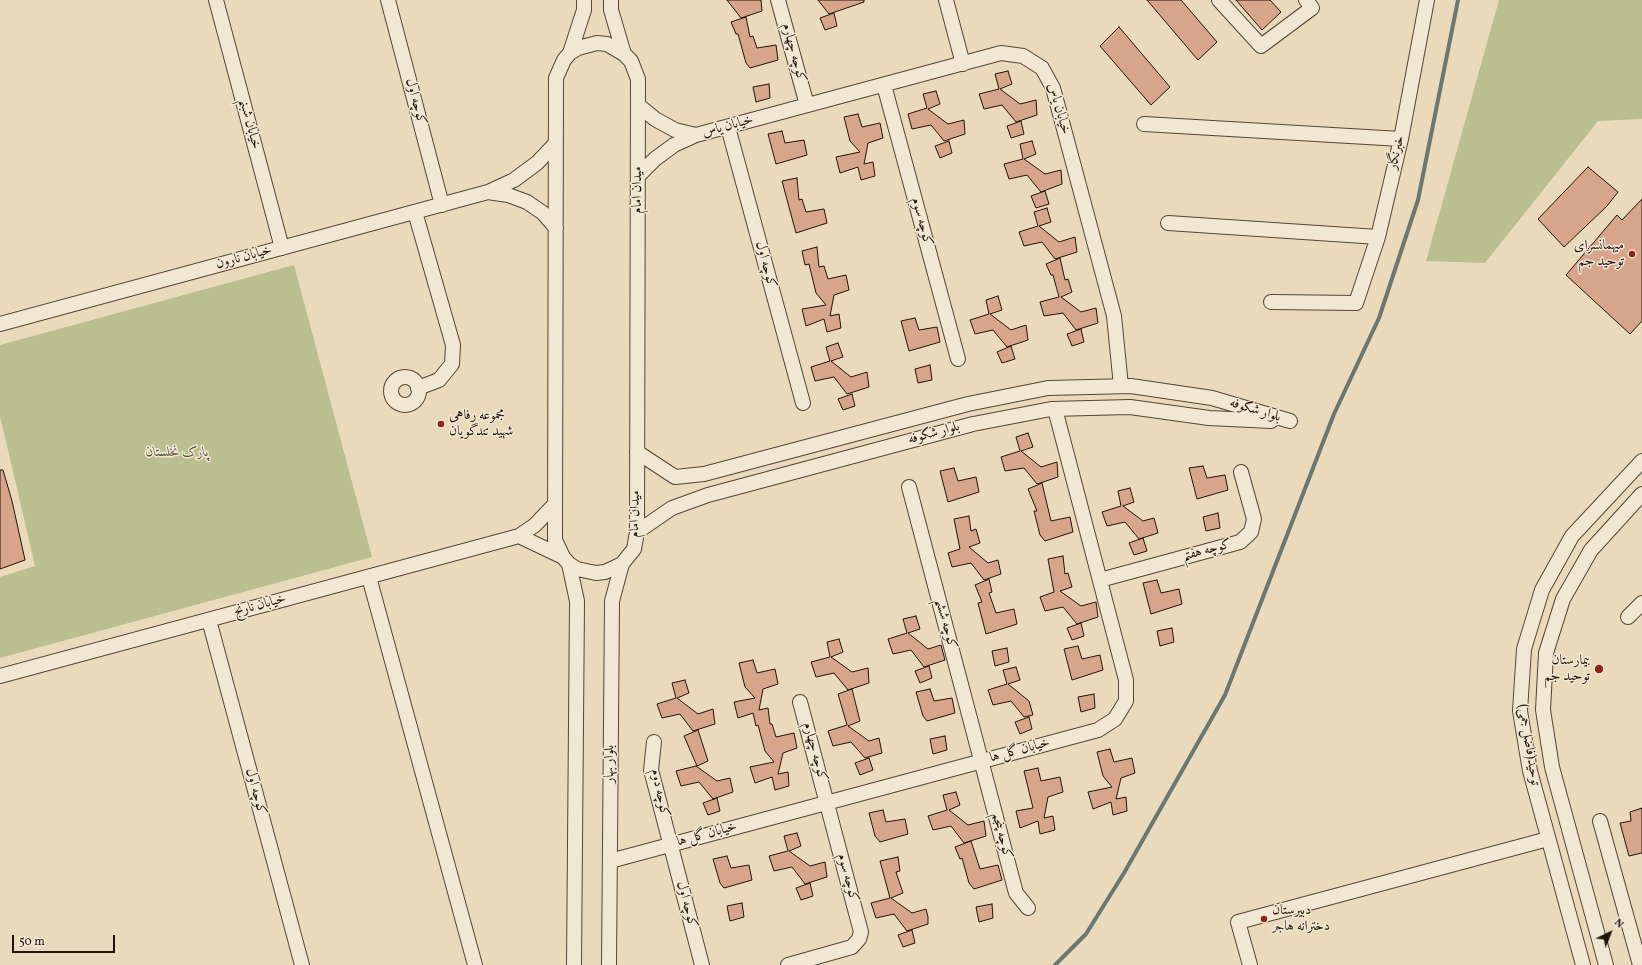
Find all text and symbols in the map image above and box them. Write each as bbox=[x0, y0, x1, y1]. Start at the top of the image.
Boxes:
street label: کوچه چهارم bbox=[777, 22, 809, 84]
street label: کوچه اول bbox=[401, 77, 429, 127]
street label: خیابان یاس bbox=[1043, 82, 1073, 136]
street label: خیابان شبنم bbox=[234, 97, 264, 151]
street label: خیابان یاس bbox=[701, 112, 755, 142]
street label: خبرنگار bbox=[1385, 134, 1409, 172]
street label: میدان امام bbox=[630, 166, 646, 214]
street label: کوچه سوم bbox=[906, 196, 936, 248]
place label: میهمانسرای توحید جم bbox=[1574, 238, 1624, 270]
street label: کوچه اول bbox=[751, 240, 779, 290]
street label: خیابان نارون bbox=[214, 242, 274, 274]
marker: میهمانسرای توحید جم bbox=[1627, 249, 1637, 259]
street label: بلوار شکوفه bbox=[1227, 395, 1283, 427]
place label: مجموعه رفاهی شهید تندگویان bbox=[449, 408, 513, 440]
marker: مجموعه رفاهی شهید تندگویان bbox=[436, 419, 446, 429]
street label: بلوار شکوفه bbox=[906, 419, 962, 449]
park label: پارک نخلستان bbox=[145, 445, 209, 461]
street label: میدان امام bbox=[627, 490, 645, 538]
street label: کوچه هفتم bbox=[1181, 536, 1233, 566]
street label: خیابان نارنج bbox=[232, 591, 288, 621]
street label: کوچه ششم bbox=[930, 597, 960, 651]
place label: بیمارستان توحید جم bbox=[1544, 653, 1590, 686]
marker: بیمارستان توحید جم bbox=[1593, 663, 1605, 675]
street label: توحید(فاضل جمی) bbox=[1513, 703, 1543, 787]
street label: کوچه چهارم bbox=[798, 721, 830, 783]
street label: خیابان گل ها bbox=[988, 735, 1052, 767]
street label: بلوار بهار bbox=[602, 745, 618, 783]
street label: کوچه اول bbox=[241, 767, 269, 817]
street label: کوچه دوم bbox=[646, 767, 672, 819]
street label: کوچه پنجم bbox=[987, 811, 1015, 861]
street label: خیابان گل ها bbox=[675, 819, 739, 851]
street label: کوچه سوم bbox=[832, 852, 862, 904]
street label: کوچه اول bbox=[672, 880, 700, 930]
place label: دبیرستان دخترانه هاجر bbox=[1272, 903, 1330, 936]
north arrow bbox=[1590, 913, 1630, 953]
marker: دبیرستان دخترانه هاجر bbox=[1259, 914, 1269, 924]
text: N bbox=[1610, 916, 1627, 932]
scale bar bbox=[14, 927, 117, 953]
text: 50 m bbox=[19, 934, 45, 950]

